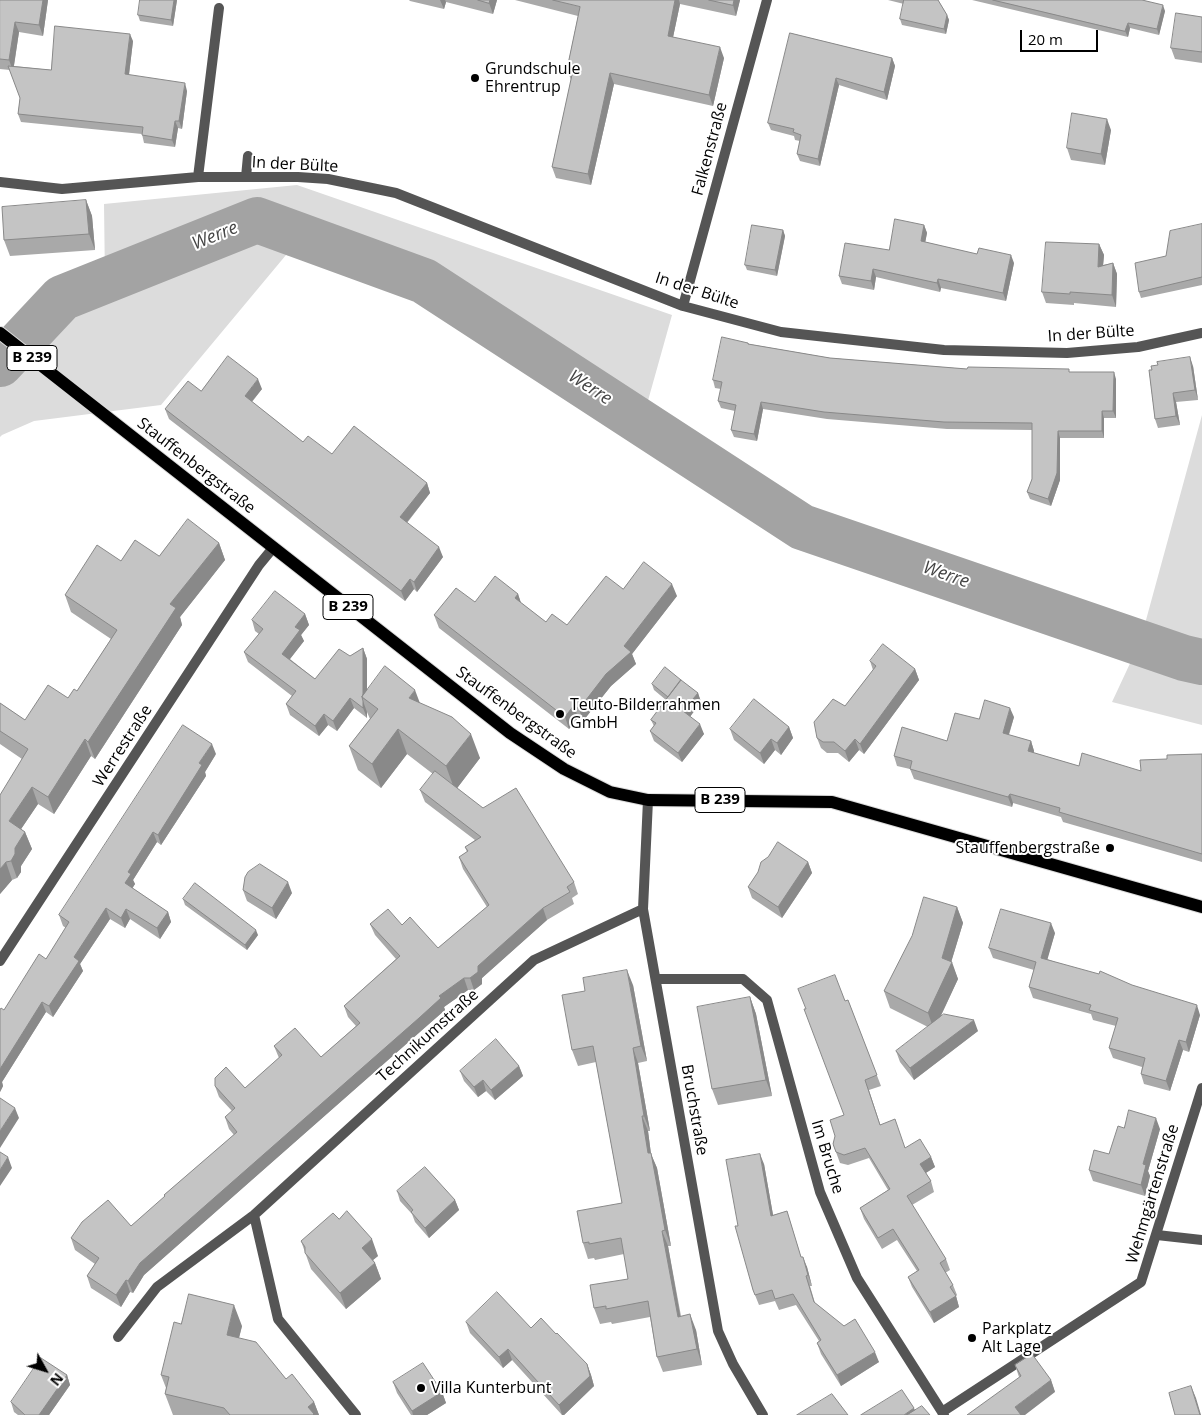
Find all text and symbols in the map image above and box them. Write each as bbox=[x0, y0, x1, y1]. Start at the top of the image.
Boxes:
scale bar bbox=[1022, 20, 1100, 52]
text: 20 m bbox=[1028, 29, 1063, 49]
place label: Grundschule Ehrentrup bbox=[485, 59, 581, 97]
marker: Grundschule Ehrentrup bbox=[469, 72, 481, 84]
street label: Falkenstraße bbox=[688, 100, 732, 198]
street label: In der Bülte bbox=[251, 153, 339, 177]
water label: Werre bbox=[189, 217, 241, 255]
street label: In der Bülte bbox=[653, 268, 741, 314]
street label: In der Bülte bbox=[1047, 321, 1135, 347]
road number: B 239 bbox=[7, 346, 57, 370]
water label: Werre bbox=[564, 366, 616, 410]
street label: Stauffenbergstraße bbox=[133, 414, 259, 518]
water label: Werre bbox=[920, 557, 972, 593]
road number: B 239 bbox=[323, 594, 373, 620]
street label: Stauffenbergstraße bbox=[452, 663, 580, 763]
place label: Teuto-Bilderrahmen GmbH bbox=[570, 695, 721, 733]
street label: Werrestraße bbox=[89, 702, 157, 790]
marker: Teuto-Bilderrahmen GmbH bbox=[554, 708, 566, 720]
road number: B 239 bbox=[695, 788, 745, 812]
place label: Stauffenbergstraße bbox=[956, 838, 1100, 858]
marker: Stauffenbergstraße bbox=[1104, 842, 1116, 854]
street label: Technikumstraße bbox=[373, 985, 483, 1087]
street label: Bruchstraße bbox=[677, 1063, 711, 1157]
street label: Im Bruche bbox=[807, 1118, 847, 1196]
street label: Wehmgärtenstraße bbox=[1123, 1122, 1183, 1266]
place label: Parkplatz Alt Lage bbox=[982, 1319, 1051, 1357]
marker: Parkplatz Alt Lage bbox=[966, 1332, 978, 1344]
north arrow bbox=[20, 1345, 70, 1395]
text: N bbox=[46, 1369, 68, 1390]
place label: Villa Kunterbunt bbox=[431, 1378, 551, 1398]
marker: Villa Kunterbunt bbox=[415, 1382, 427, 1394]

